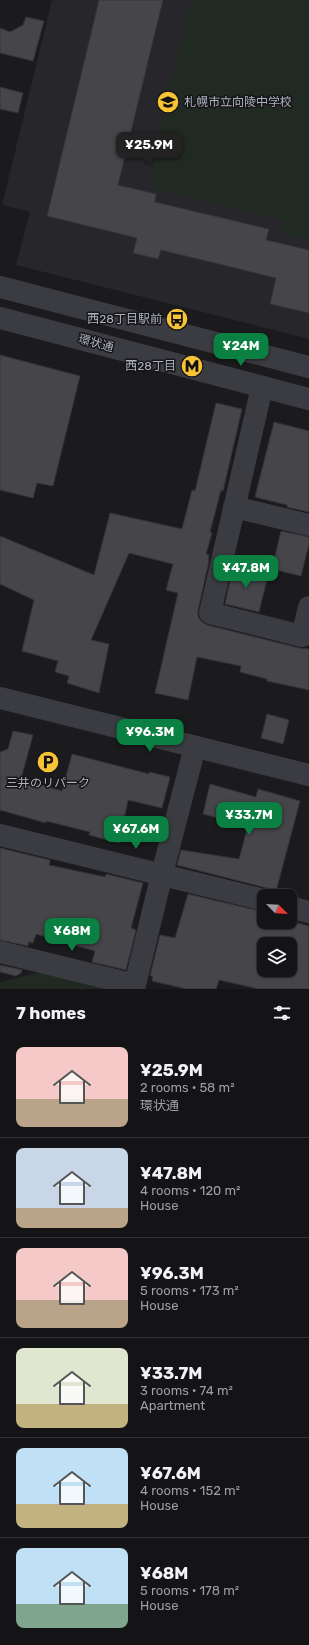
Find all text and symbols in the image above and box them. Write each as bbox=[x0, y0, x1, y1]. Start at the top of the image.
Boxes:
school or university icon: 札幌市立向陵中学校 bbox=[155, 89, 181, 115]
place label: 札幌市立向陵中学校 bbox=[184, 95, 292, 109]
pin: ¥25.9M bbox=[116, 132, 182, 166]
text: ¥25.9M bbox=[125, 137, 173, 152]
bus stop icon: 西28丁目駅前 bbox=[164, 306, 190, 332]
place label: 西28丁目駅前 bbox=[87, 312, 162, 326]
street label: 環状通 bbox=[77, 332, 115, 354]
pin: ¥24M bbox=[217, 333, 265, 367]
text: ¥24M bbox=[223, 338, 260, 353]
metro station icon: 西28丁目 bbox=[179, 353, 205, 379]
place label: 西28丁目 bbox=[125, 359, 176, 373]
pin: ¥47.8M bbox=[213, 555, 279, 589]
text: ¥47.8M bbox=[222, 560, 270, 575]
pin: ¥96.3M bbox=[117, 719, 183, 753]
text: ¥96.3M bbox=[126, 724, 174, 739]
parking icon: 三井のリパーク bbox=[35, 749, 61, 775]
place label: 三井のリパーク bbox=[6, 776, 90, 790]
pin: ¥33.7M bbox=[216, 802, 282, 836]
text: ¥33.7M bbox=[225, 807, 273, 822]
pin: ¥67.6M bbox=[103, 816, 169, 850]
text: ¥67.6M bbox=[113, 821, 159, 836]
north arrow bbox=[257, 889, 297, 929]
map controls bbox=[257, 889, 297, 977]
pin: ¥68M bbox=[48, 918, 96, 952]
text: ¥68M bbox=[54, 923, 91, 938]
button: layers bbox=[257, 937, 297, 977]
icon: filters bbox=[271, 1002, 293, 1024]
text: 7 homes bbox=[16, 1003, 86, 1023]
text: ¥25.9M bbox=[140, 1060, 203, 1080]
icon: home bbox=[48, 1063, 96, 1111]
text: 2 rooms · 58 m² bbox=[140, 1080, 235, 1095]
text: 環状通 bbox=[140, 1098, 179, 1113]
text: ¥47.8M bbox=[140, 1163, 202, 1183]
icon: home bbox=[48, 1164, 96, 1212]
text: 4 rooms · 120 m² bbox=[140, 1183, 240, 1198]
text: House bbox=[140, 1198, 178, 1213]
text: ¥96.3M bbox=[140, 1263, 204, 1283]
icon: home bbox=[48, 1264, 96, 1312]
text: 5 rooms · 173 m² bbox=[140, 1283, 239, 1298]
text: House bbox=[140, 1298, 178, 1313]
text: ¥33.7M bbox=[140, 1363, 202, 1383]
icon: home bbox=[48, 1364, 96, 1412]
text: 3 rooms · 74 m² bbox=[140, 1383, 233, 1398]
text: Apartment bbox=[140, 1398, 205, 1413]
text: ¥67.6M bbox=[140, 1463, 201, 1483]
icon: home bbox=[48, 1464, 96, 1512]
text: 4 rooms · 152 m² bbox=[140, 1483, 240, 1498]
text: House bbox=[140, 1498, 178, 1513]
text: ¥68M bbox=[140, 1563, 188, 1583]
icon: home bbox=[48, 1564, 96, 1612]
text: 5 rooms · 178 m² bbox=[140, 1583, 239, 1598]
text: House bbox=[140, 1598, 178, 1613]

